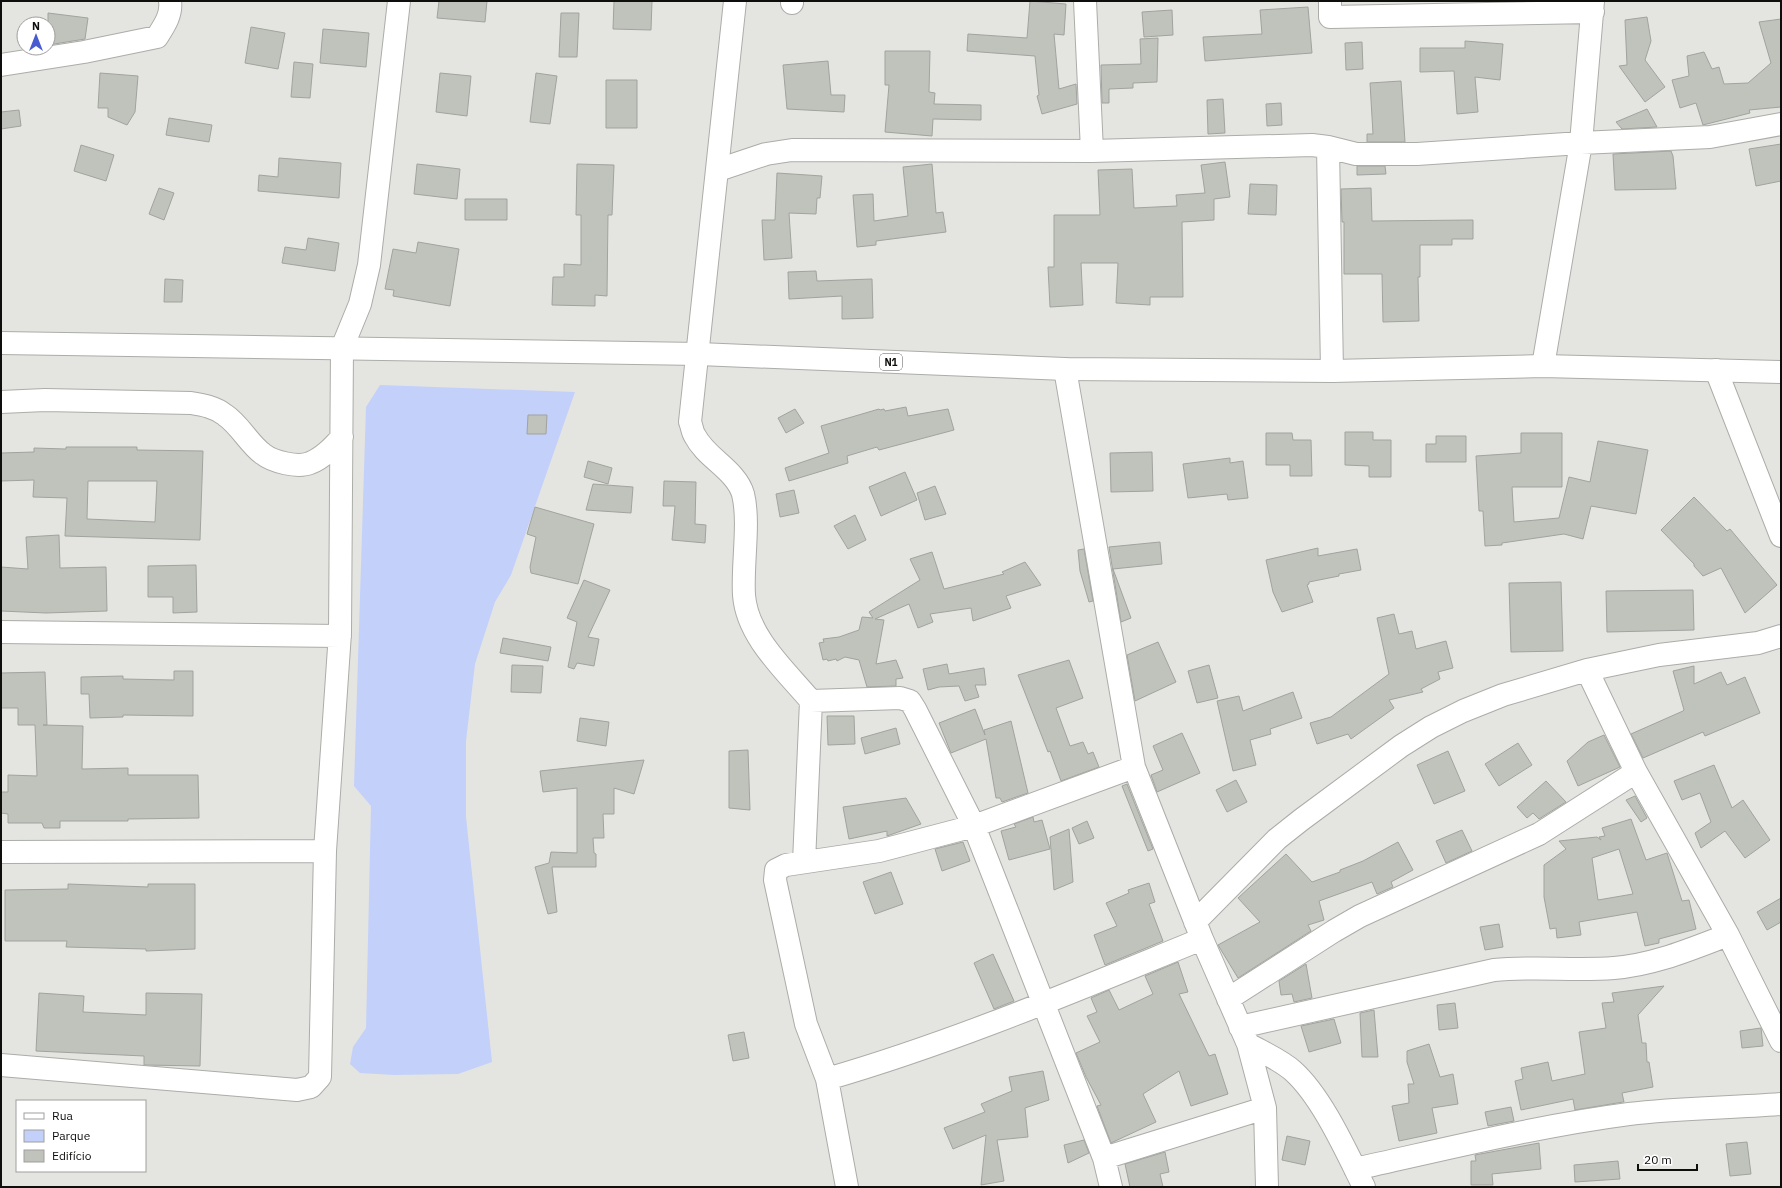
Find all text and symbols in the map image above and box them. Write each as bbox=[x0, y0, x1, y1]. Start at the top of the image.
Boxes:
north arrow bbox=[16, 16, 56, 56]
text: N bbox=[32, 19, 40, 33]
road number: N1 bbox=[880, 354, 902, 370]
legend bbox=[16, 1100, 146, 1172]
text: Rua bbox=[52, 1108, 73, 1123]
text: Parque bbox=[52, 1128, 91, 1143]
scale bar bbox=[1638, 1146, 1697, 1172]
text: Edifício bbox=[52, 1148, 92, 1163]
text: 20 m bbox=[1644, 1152, 1672, 1167]

